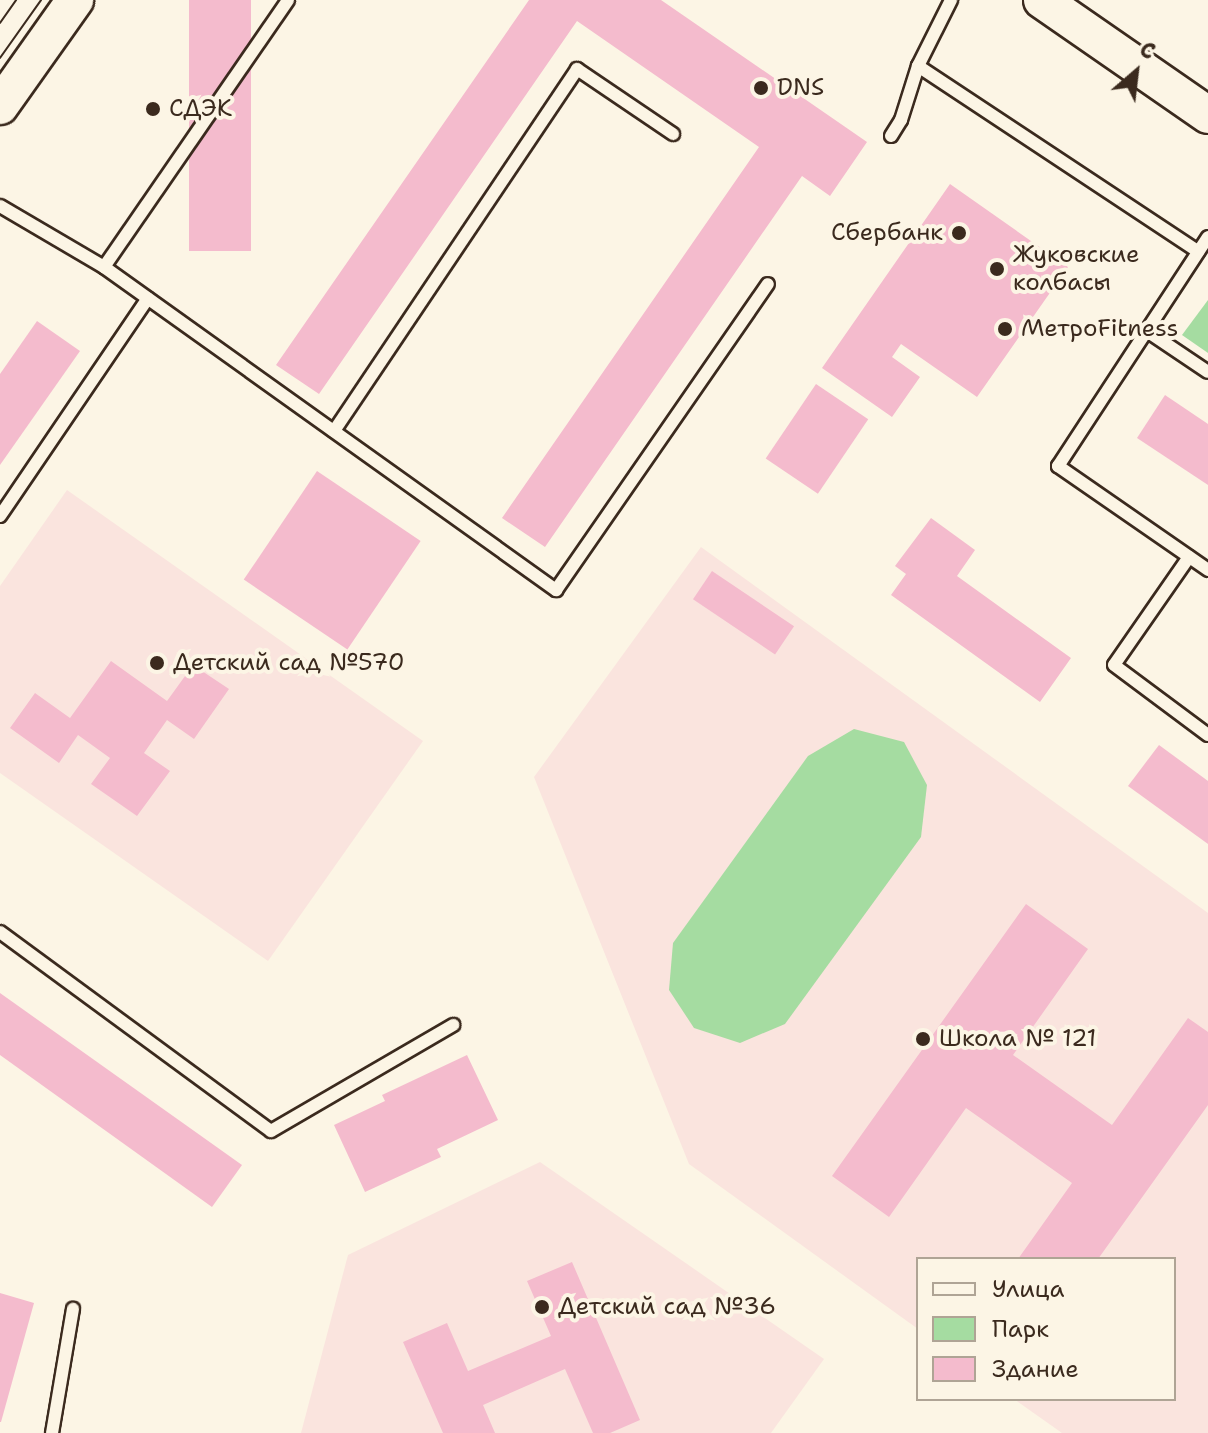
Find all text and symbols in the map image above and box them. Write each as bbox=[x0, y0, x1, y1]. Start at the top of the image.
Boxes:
north arrow bbox=[1096, 32, 1176, 112]
text: С bbox=[1135, 34, 1160, 66]
place label: DNS bbox=[777, 74, 824, 102]
marker: DNS bbox=[752, 79, 770, 97]
place label: СДЭК bbox=[169, 95, 232, 123]
marker: СДЭК bbox=[144, 100, 162, 118]
place label: Сбербанк bbox=[831, 219, 943, 247]
marker: Сбербанк bbox=[950, 224, 968, 242]
place label: Жуковские колбасы bbox=[1013, 241, 1140, 297]
marker: Жуковские колбасы bbox=[988, 260, 1006, 278]
place label: МетроFitness bbox=[1021, 315, 1178, 343]
marker: МетроFitness bbox=[996, 320, 1014, 338]
place label: Детский сад №570 bbox=[173, 649, 405, 677]
marker: Детский сад №570 bbox=[148, 654, 166, 672]
place label: Школа № 121 bbox=[939, 1025, 1097, 1053]
marker: Школа № 121 bbox=[914, 1030, 932, 1048]
legend bbox=[916, 1257, 1176, 1401]
text: Улица bbox=[992, 1273, 1065, 1305]
place label: Детский сад №36 bbox=[558, 1293, 776, 1321]
marker: Детский сад №36 bbox=[533, 1298, 551, 1316]
text: Парк bbox=[992, 1313, 1049, 1345]
text: Здание bbox=[992, 1353, 1079, 1385]

